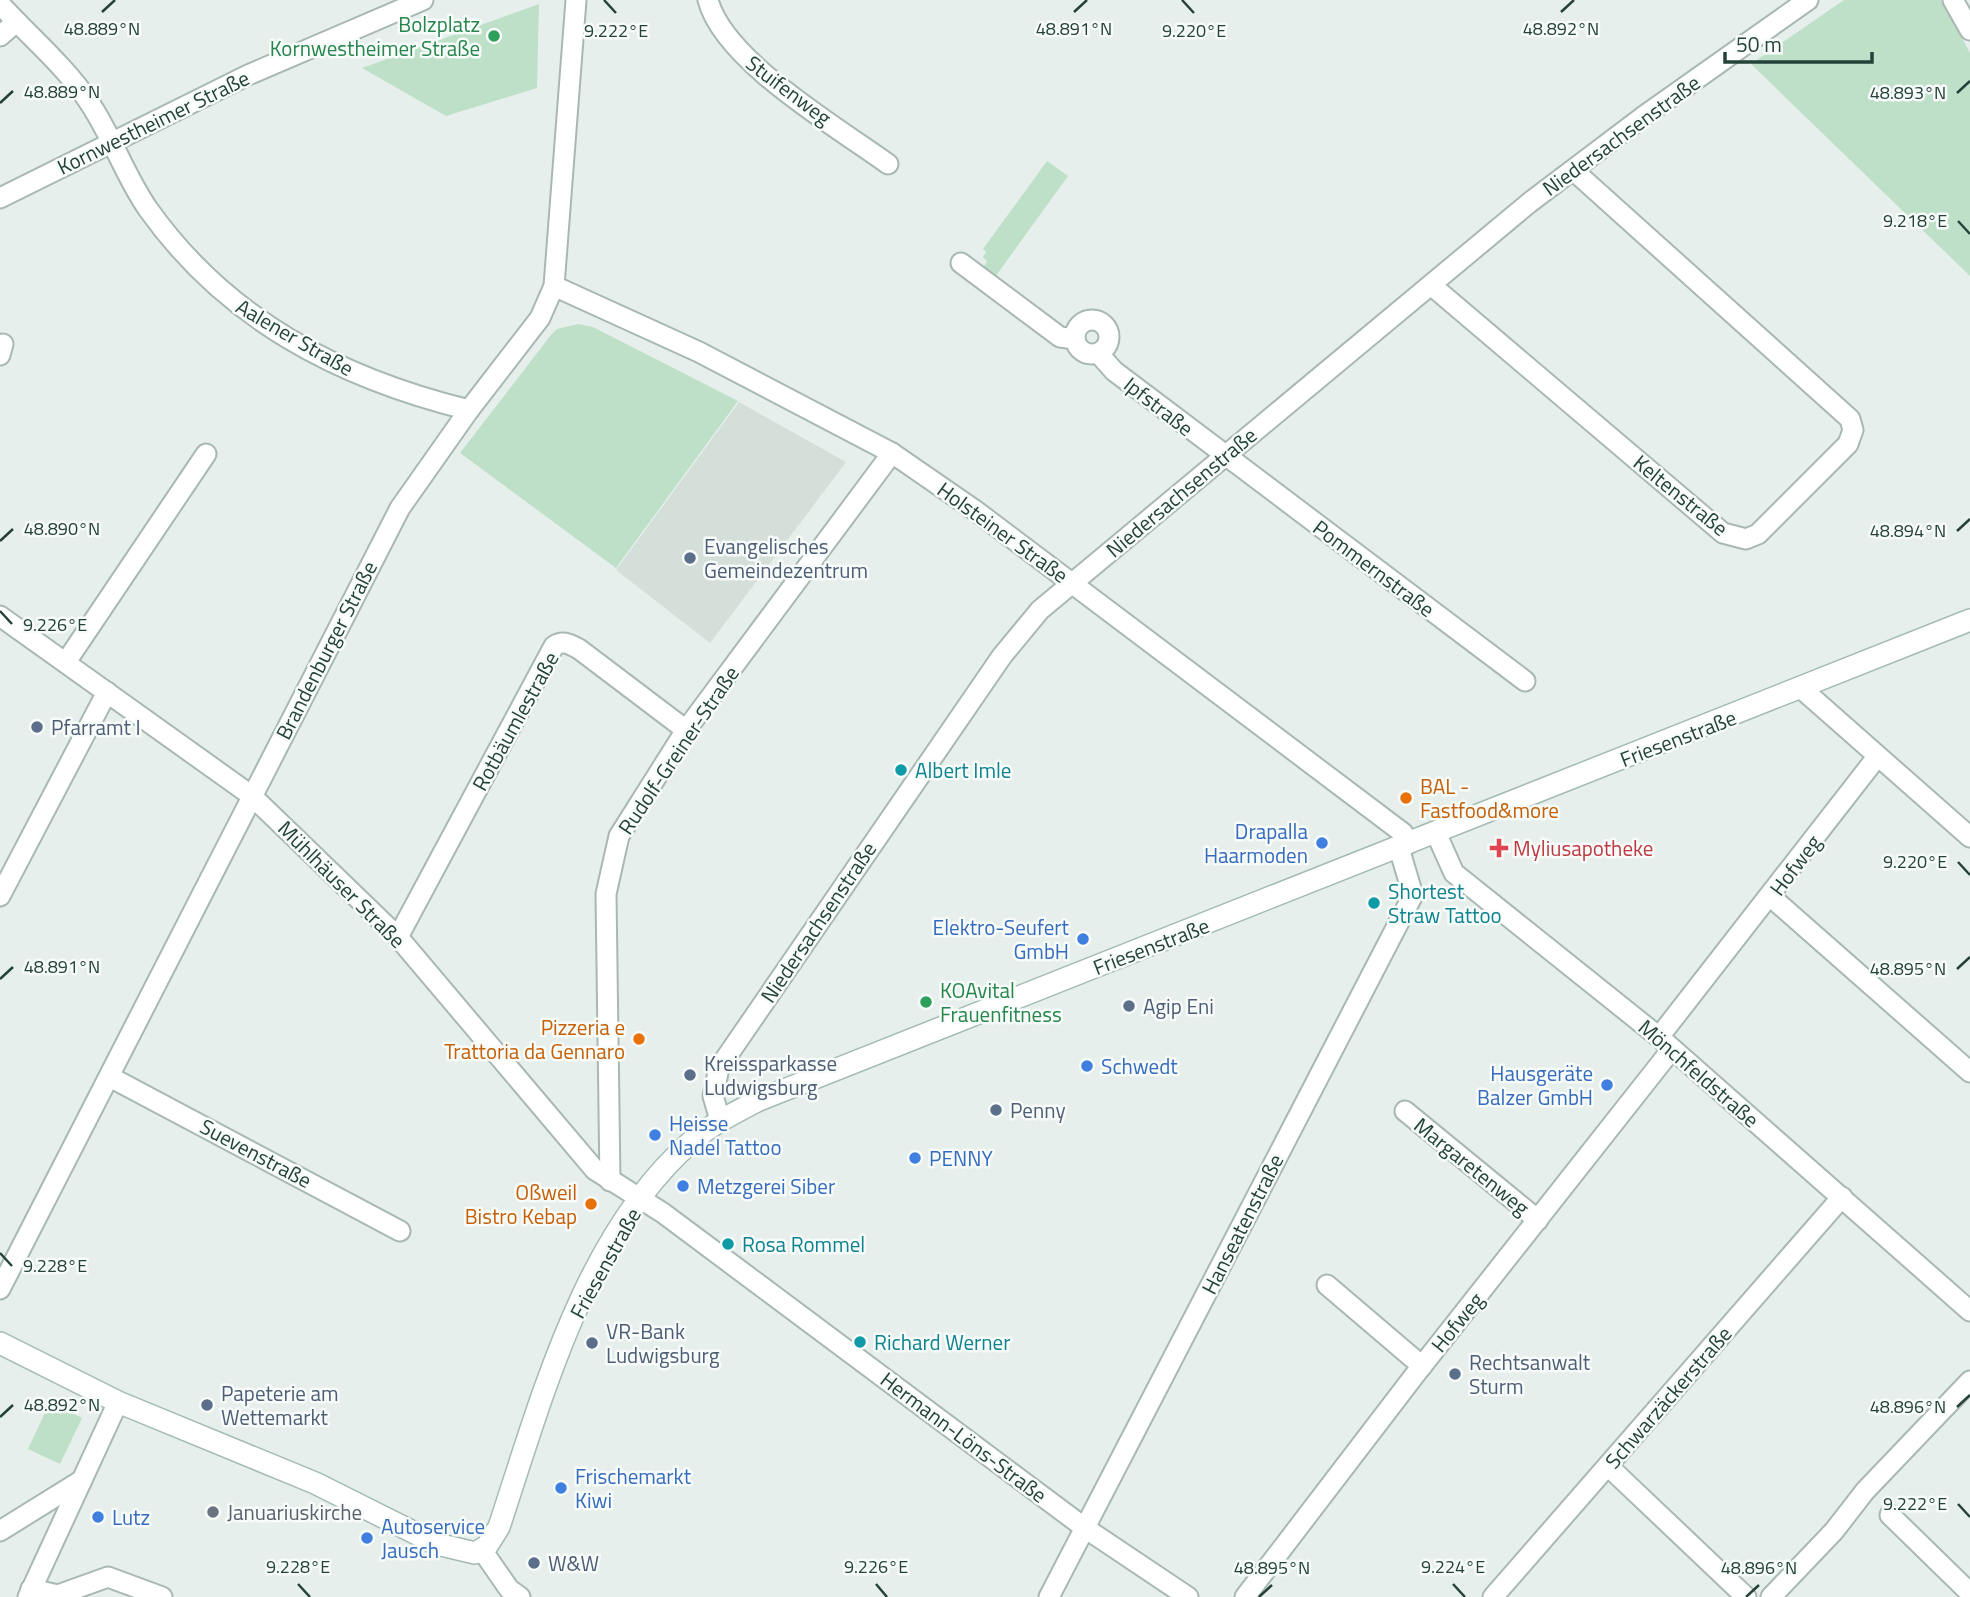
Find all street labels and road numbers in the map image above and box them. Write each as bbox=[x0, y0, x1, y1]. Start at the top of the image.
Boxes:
street label: Stuifenweg bbox=[739, 47, 839, 133]
street label: Kornwestheimer Straße bbox=[51, 62, 255, 182]
street label: Niedersachsenstraße bbox=[1535, 67, 1707, 203]
street label: Aalener Straße bbox=[230, 290, 360, 384]
street label: Ipfstraße bbox=[1117, 369, 1201, 443]
street label: Niedersachsenstraße bbox=[1099, 419, 1263, 565]
street label: Keltenstraße bbox=[1627, 447, 1735, 543]
street label: Holsteiner Straße bbox=[931, 473, 1075, 591]
street label: Pommernstraße bbox=[1306, 511, 1442, 625]
street label: Brandenburger Straße bbox=[267, 555, 385, 745]
street label: Rotbäumlestraße bbox=[464, 646, 566, 796]
street label: Rudolf-Greiner-Straße bbox=[610, 659, 746, 841]
street label: Friesenstraße bbox=[1615, 701, 1741, 775]
street label: Mühlhäuser Straße bbox=[271, 813, 413, 955]
street label: Hofweg bbox=[1761, 827, 1829, 902]
street label: Niedersachsenstraße bbox=[752, 835, 884, 1009]
street label: Friesenstraße bbox=[1088, 909, 1214, 983]
street label: Mönchfeldstraße bbox=[1631, 1011, 1767, 1135]
street label: Margaretenweg bbox=[1407, 1109, 1537, 1223]
street label: Suevenstraße bbox=[194, 1110, 318, 1196]
street label: Hanseatenstraße bbox=[1193, 1148, 1291, 1300]
street label: Friesenstraße bbox=[561, 1202, 649, 1324]
street label: Hofweg bbox=[1423, 1285, 1491, 1359]
street label: Schwarzäckerstraße bbox=[1597, 1319, 1739, 1475]
street label: Hermann-Löns-Straße bbox=[874, 1364, 1054, 1510]

